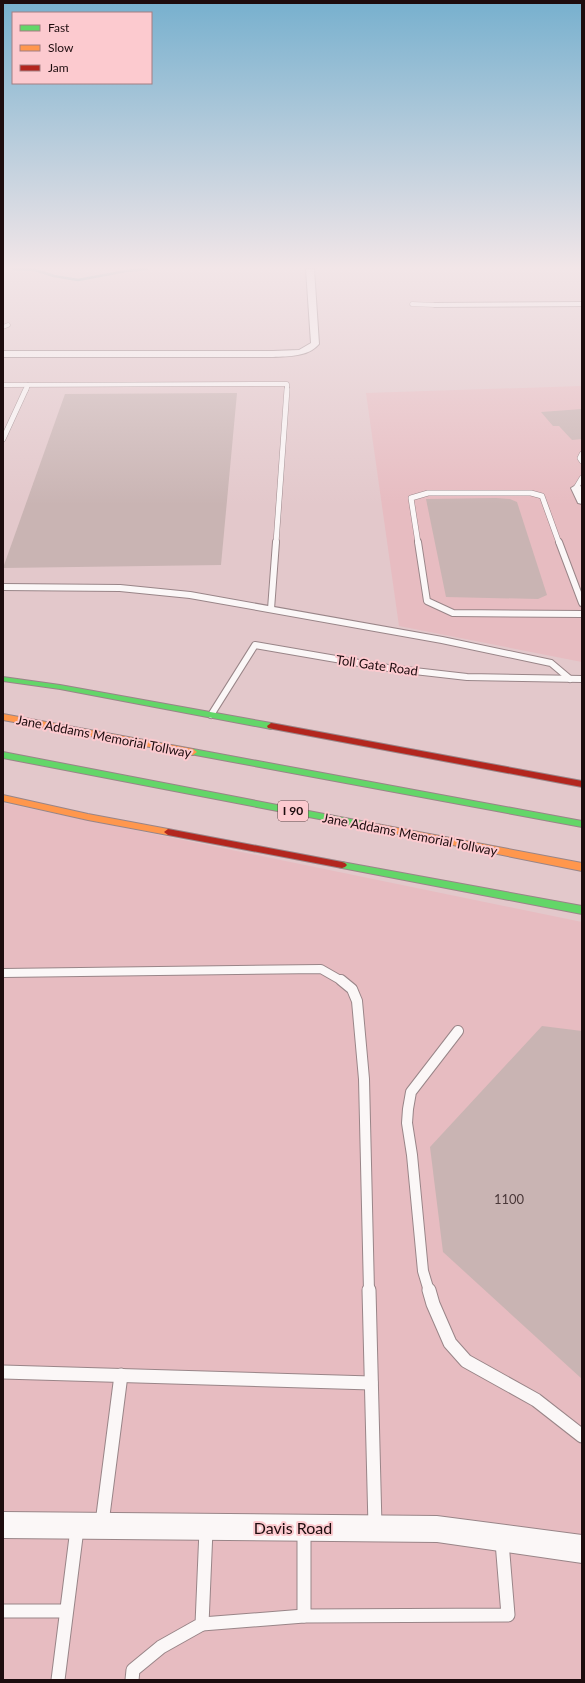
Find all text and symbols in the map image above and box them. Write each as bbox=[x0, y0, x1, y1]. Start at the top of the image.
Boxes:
legend bbox=[12, 12, 152, 84]
text: Fast bbox=[48, 20, 70, 35]
text: Slow bbox=[48, 40, 74, 55]
text: Jam bbox=[48, 60, 69, 75]
street label: Toll Gate Road bbox=[335, 651, 419, 679]
street label: Jane Addams Memorial Tollway bbox=[15, 711, 193, 761]
road number: I 90 bbox=[278, 801, 308, 821]
street label: Jane Addams Memorial Tollway bbox=[321, 809, 499, 859]
house number: 1100 bbox=[494, 1191, 525, 1207]
street label: Davis Road bbox=[254, 1518, 332, 1537]

